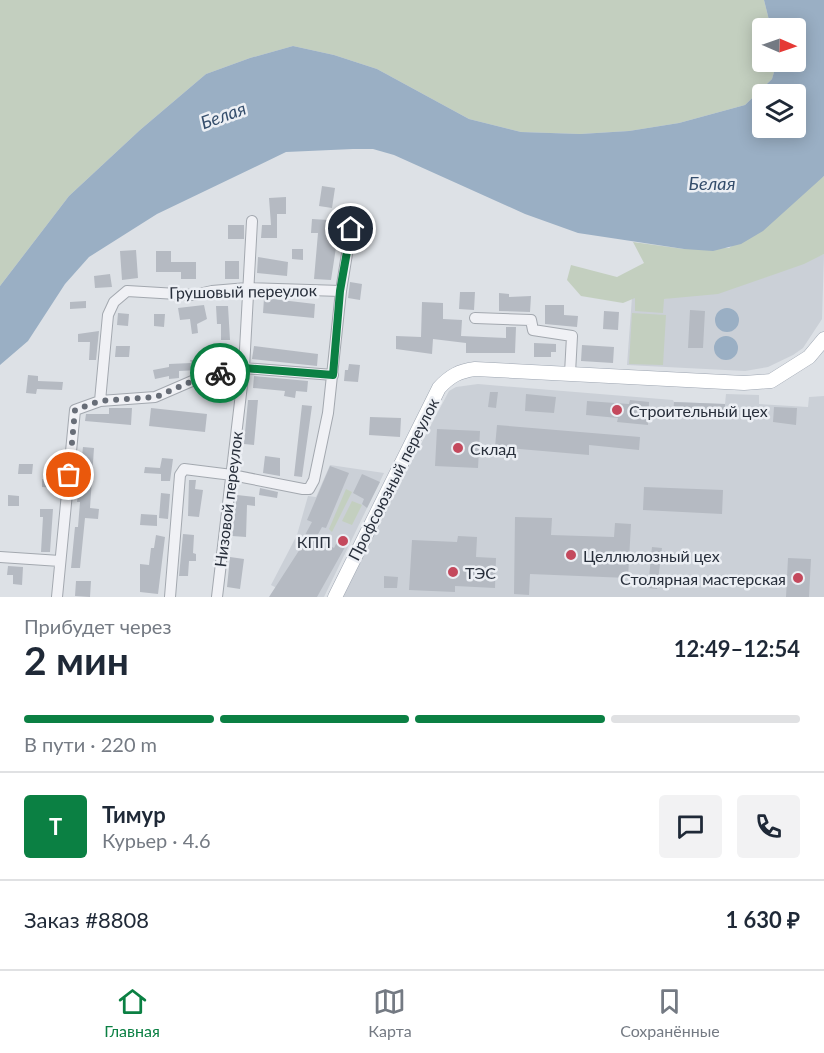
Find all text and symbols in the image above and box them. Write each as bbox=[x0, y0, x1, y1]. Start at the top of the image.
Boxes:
north arrow bbox=[752, 18, 806, 72]
map controls bbox=[752, 18, 806, 138]
button: layers bbox=[752, 84, 806, 138]
water label: Белая bbox=[197, 97, 249, 133]
water label: Белая bbox=[689, 172, 735, 194]
pin bbox=[325, 203, 376, 254]
icon: home bbox=[334, 212, 367, 245]
street label: Грушовый переулок bbox=[169, 280, 318, 302]
courier bbox=[190, 343, 250, 403]
icon: bike bbox=[204, 357, 237, 390]
street label: Профсоюзный переулок bbox=[344, 394, 443, 563]
place label: Строительный цех bbox=[629, 401, 768, 420]
marker: Строительный цех bbox=[610, 403, 624, 417]
street label: Низовой переулок bbox=[210, 429, 246, 568]
place label: Склад bbox=[470, 439, 516, 458]
marker: Склад bbox=[451, 441, 465, 455]
pin bbox=[43, 449, 94, 500]
icon: bag bbox=[52, 458, 85, 491]
place label: КПП bbox=[297, 532, 331, 551]
marker: КПП bbox=[336, 534, 350, 548]
place label: Целлюлозный цех bbox=[583, 546, 720, 565]
marker: Целлюлозный цех bbox=[564, 548, 578, 562]
place label: ТЭС bbox=[465, 563, 496, 582]
marker: ТЭС bbox=[446, 565, 460, 579]
place label: Столярная мастерская bbox=[620, 569, 786, 588]
marker: Столярная мастерская bbox=[791, 571, 805, 585]
text: Прибудет через bbox=[24, 614, 171, 638]
text: 12:49–12:54 bbox=[674, 635, 800, 662]
text: 2 мин bbox=[24, 637, 129, 683]
text: В пути · 220 m bbox=[24, 732, 157, 756]
button: chat bbox=[659, 795, 722, 858]
button: phone bbox=[737, 795, 800, 858]
text: Тимур bbox=[102, 801, 166, 828]
text: Т bbox=[49, 813, 62, 840]
text: Курьер · 4.6 bbox=[102, 828, 211, 852]
text: Заказ #8808 bbox=[24, 906, 149, 933]
text: 1 630 ₽ bbox=[725, 906, 800, 933]
tab: Главная bbox=[104, 985, 160, 1040]
tab: Карта bbox=[368, 985, 412, 1040]
tab: Сохранённые bbox=[620, 985, 720, 1040]

